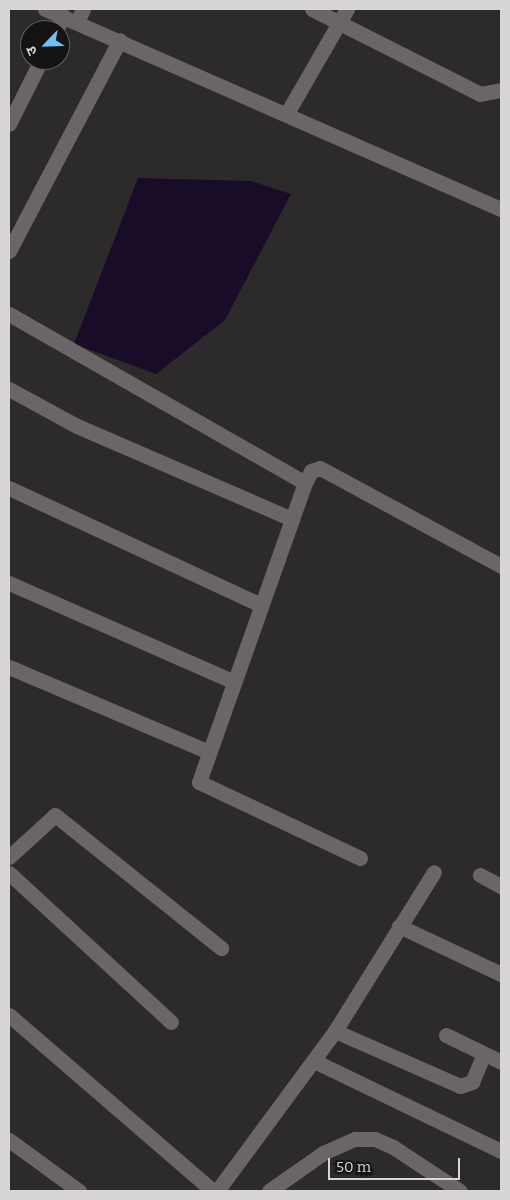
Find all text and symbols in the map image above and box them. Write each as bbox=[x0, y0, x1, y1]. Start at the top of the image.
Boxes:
north arrow bbox=[20, 20, 70, 70]
text: उ bbox=[22, 44, 41, 58]
scale bar bbox=[330, 1148, 462, 1180]
text: 50 m bbox=[336, 1158, 371, 1176]

